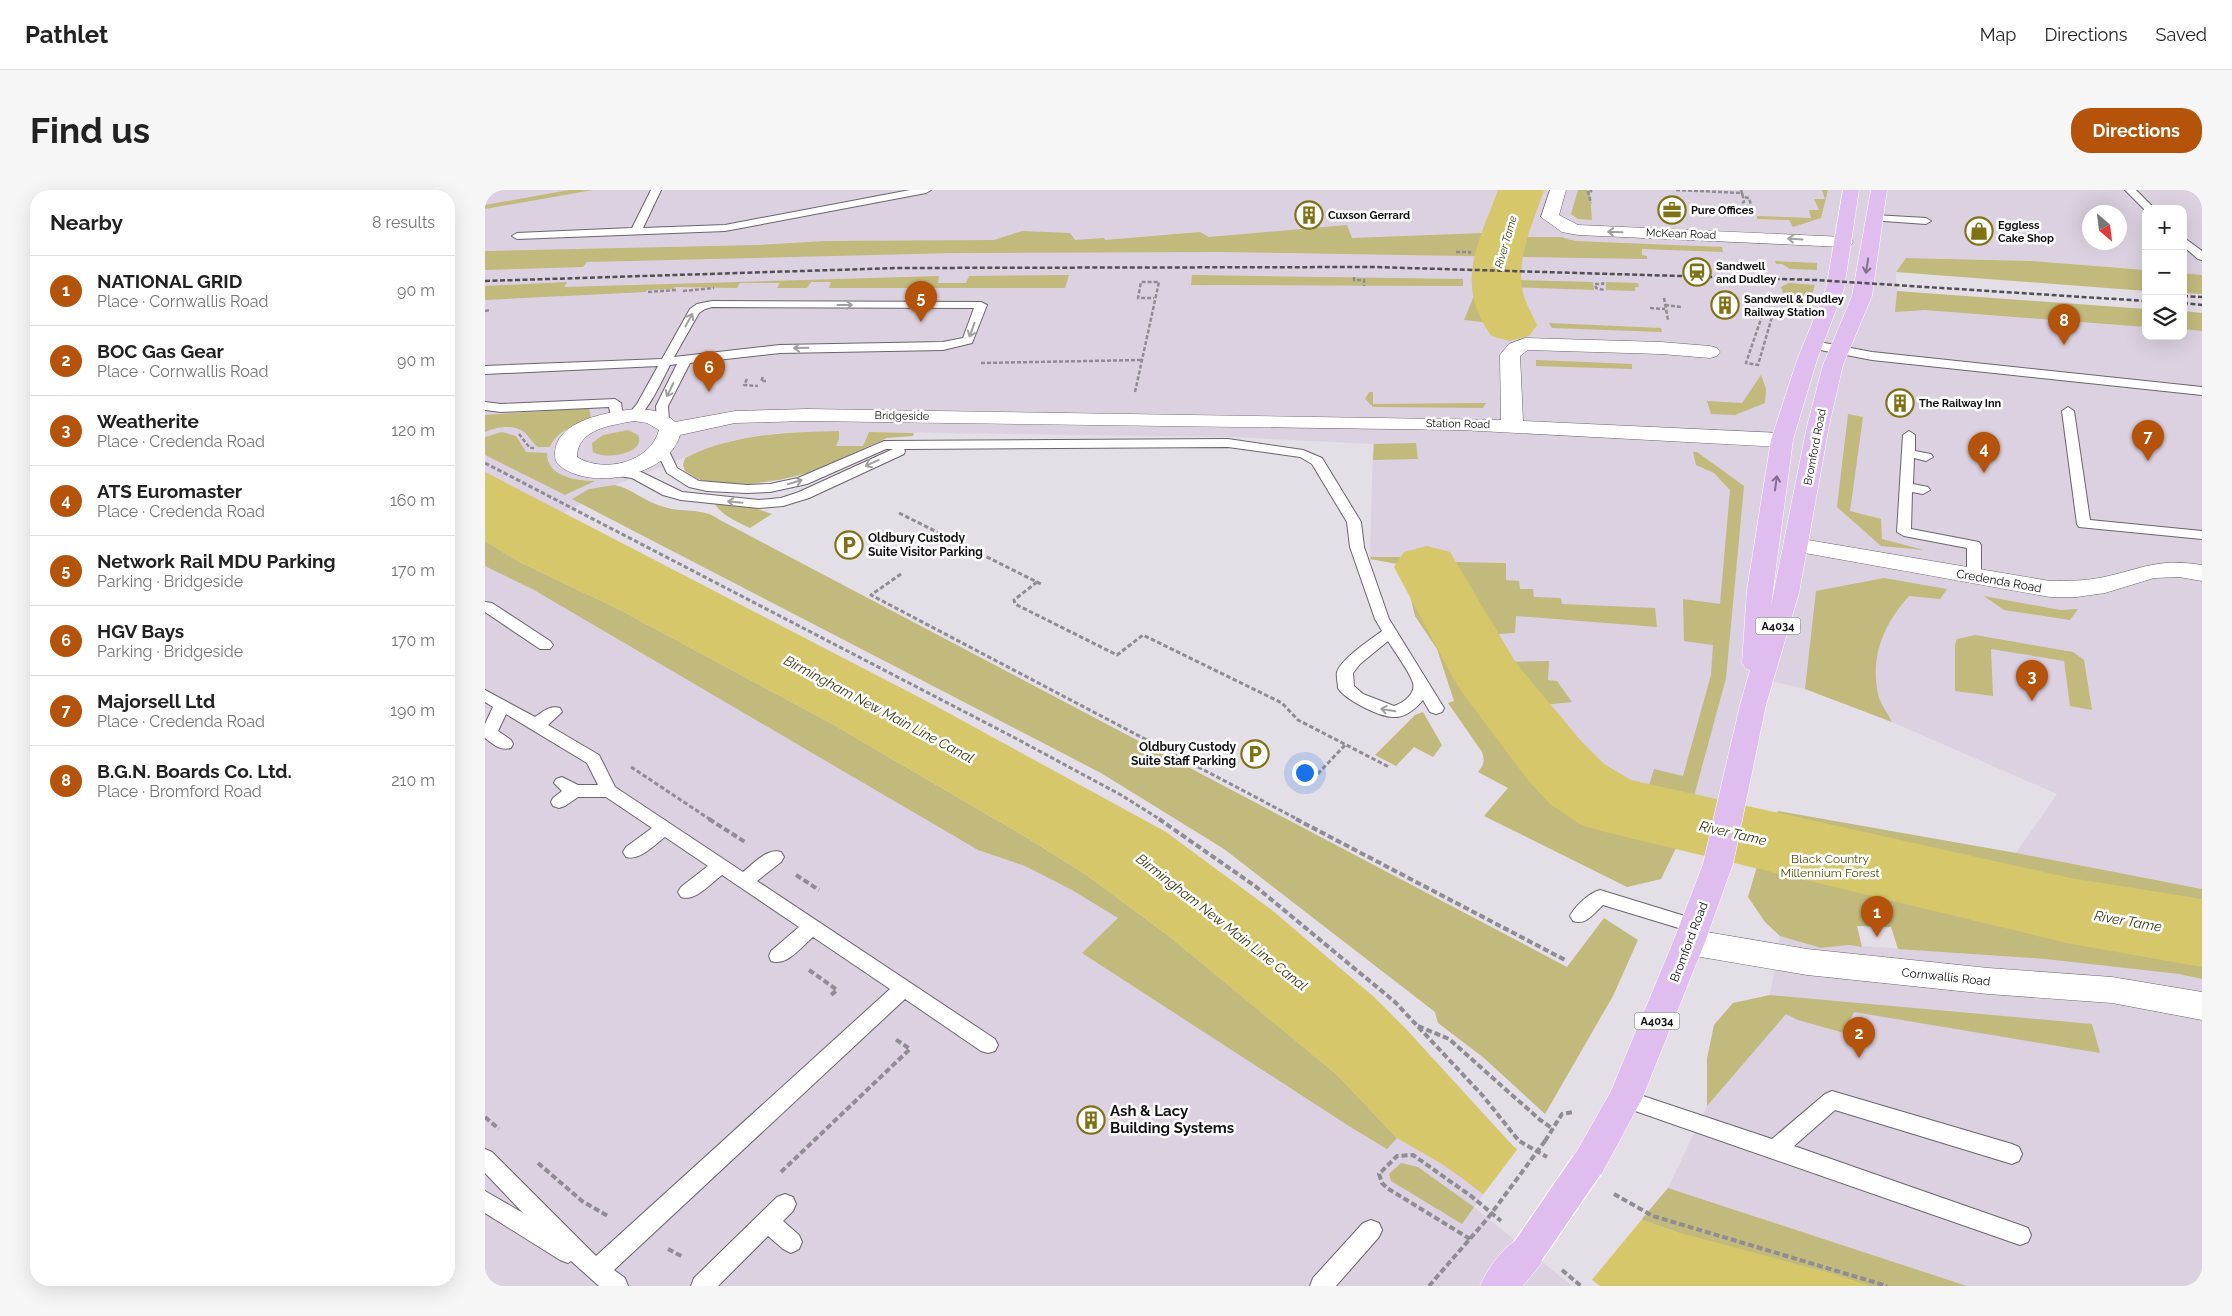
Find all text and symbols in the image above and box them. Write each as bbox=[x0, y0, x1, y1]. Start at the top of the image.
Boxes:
text: Pathlet bbox=[25, 20, 108, 49]
text: Map bbox=[1980, 24, 2016, 45]
text: Directions bbox=[2044, 24, 2128, 45]
text: Saved bbox=[2156, 24, 2207, 45]
button: Directions bbox=[2071, 108, 2202, 153]
text: Find us bbox=[30, 110, 150, 151]
office icon: Pure Offices bbox=[1657, 195, 1687, 225]
building icon: Cuxson Gerrard bbox=[1294, 200, 1324, 230]
place label: Pure Offices bbox=[1691, 204, 1754, 217]
north arrow bbox=[2082, 205, 2127, 250]
map controls bbox=[2142, 205, 2187, 340]
button: + bbox=[2142, 205, 2187, 250]
place label: Cuxson Gerrard bbox=[1328, 209, 1410, 222]
text: Nearby bbox=[50, 210, 123, 235]
text: 8 results bbox=[372, 213, 435, 232]
water label: River Tame bbox=[1492, 214, 1520, 270]
shop icon: Eggless Cake Shop bbox=[1964, 216, 1994, 246]
place label: Eggless Cake Shop bbox=[1998, 219, 2054, 245]
street label: McKean Road bbox=[1646, 226, 1717, 242]
one-way arrow bbox=[1608, 227, 1624, 236]
one-way arrow bbox=[1787, 235, 1803, 244]
button: − bbox=[2142, 250, 2187, 295]
station icon: Sandwell and Dudley bbox=[1682, 257, 1712, 287]
one-way arrow bbox=[1862, 258, 1872, 274]
place label: Sandwell and Dudley bbox=[1716, 260, 1776, 286]
text: NATIONAL GRID bbox=[97, 270, 242, 292]
text: 1 bbox=[62, 281, 70, 300]
text: 90 m bbox=[397, 281, 435, 300]
pin: 5 bbox=[905, 281, 937, 322]
building icon: Sandwell & Dudley Railway Station bbox=[1710, 290, 1740, 320]
text: Place · Cornwallis Road bbox=[97, 292, 268, 311]
place label: Sandwell & Dudley Railway Station bbox=[1744, 293, 1844, 319]
button: layers bbox=[2142, 295, 2187, 340]
one-way arrow bbox=[836, 300, 853, 310]
pin: 8 bbox=[2048, 304, 2080, 345]
one-way arrow bbox=[684, 312, 694, 327]
one-way arrow bbox=[967, 322, 976, 337]
text: BOC Gas Gear bbox=[97, 340, 224, 362]
one-way arrow bbox=[793, 343, 809, 353]
text: 2 bbox=[61, 351, 71, 370]
text: 90 m bbox=[397, 351, 435, 370]
pin: 6 bbox=[693, 351, 725, 392]
text: Place · Cornwallis Road bbox=[97, 362, 268, 381]
one-way arrow bbox=[664, 382, 674, 397]
building icon: The Railway Inn bbox=[1885, 388, 1915, 418]
place label: The Railway Inn bbox=[1919, 397, 2002, 410]
street label: Bromford Road bbox=[1801, 408, 1829, 486]
street label: Bridgeside bbox=[875, 409, 930, 423]
text: Weatherite bbox=[97, 410, 199, 432]
street label: Station Road bbox=[1426, 417, 1490, 431]
pin: 7 bbox=[2132, 420, 2164, 461]
text: 3 bbox=[62, 421, 70, 440]
text: 120 m bbox=[391, 421, 435, 440]
text: Place · Credenda Road bbox=[97, 432, 265, 451]
pin: 4 bbox=[1968, 432, 2000, 473]
one-way arrow bbox=[865, 459, 880, 468]
one-way arrow bbox=[1771, 476, 1781, 492]
one-way arrow bbox=[787, 477, 803, 487]
text: ATS Euromaster bbox=[97, 480, 242, 502]
text: 4 bbox=[61, 491, 71, 510]
text: 160 m bbox=[390, 491, 435, 510]
one-way arrow bbox=[727, 497, 743, 506]
text: Place · Credenda Road bbox=[97, 502, 265, 521]
parking icon: Oldbury Custody Suite Visitor Parking bbox=[834, 530, 864, 560]
place label: Oldbury Custody Suite Visitor Parking bbox=[868, 531, 983, 559]
text: Network Rail MDU Parking bbox=[97, 550, 336, 572]
text: 5 bbox=[62, 561, 70, 580]
text: 170 m bbox=[391, 561, 435, 580]
street label: Credenda Road bbox=[1955, 567, 2043, 595]
text: Parking · Bridgeside bbox=[97, 572, 243, 591]
road number: A4034 bbox=[1755, 618, 1801, 634]
text: HGV Bays bbox=[97, 620, 184, 642]
text: 6 bbox=[61, 631, 71, 650]
text: 170 m bbox=[391, 631, 435, 650]
text: Parking · Bridgeside bbox=[97, 642, 243, 661]
water label: Birmingham New Main Line Canal bbox=[781, 652, 977, 766]
pin: 3 bbox=[2016, 660, 2048, 701]
text: Majorsell Ltd bbox=[97, 690, 215, 712]
text: 7 bbox=[62, 701, 70, 720]
text: 190 m bbox=[390, 701, 435, 720]
one-way arrow bbox=[1381, 704, 1397, 714]
text: Place · Credenda Road bbox=[97, 712, 265, 731]
parking icon: Oldbury Custody Suite Staff Parking bbox=[1240, 739, 1270, 769]
place label: Oldbury Custody Suite Staff Parking bbox=[1131, 740, 1236, 768]
text: B.G.N. Boards Co. Ltd. bbox=[97, 760, 292, 782]
your location bbox=[1292, 760, 1318, 786]
text: 8 bbox=[61, 771, 71, 790]
text: 210 m bbox=[391, 771, 435, 790]
text: Place · Bromford Road bbox=[97, 782, 262, 801]
water label: River Tame bbox=[1698, 818, 1769, 849]
water label: Birmingham New Main Line Canal bbox=[1133, 850, 1311, 994]
park label: Black Country Millennium Forest bbox=[1780, 852, 1880, 880]
pin: 1 bbox=[1861, 896, 1893, 937]
street label: Bromford Road bbox=[1667, 900, 1711, 984]
water label: River Tame bbox=[2093, 907, 2164, 935]
street label: Cornwallis Road bbox=[1901, 965, 1991, 989]
road number: A4034 bbox=[1635, 1012, 1679, 1029]
pin: 2 bbox=[1843, 1017, 1875, 1058]
place label: Ash & Lacy Building Systems bbox=[1110, 1102, 1234, 1137]
building icon: Ash & Lacy Building Systems bbox=[1076, 1105, 1106, 1135]

